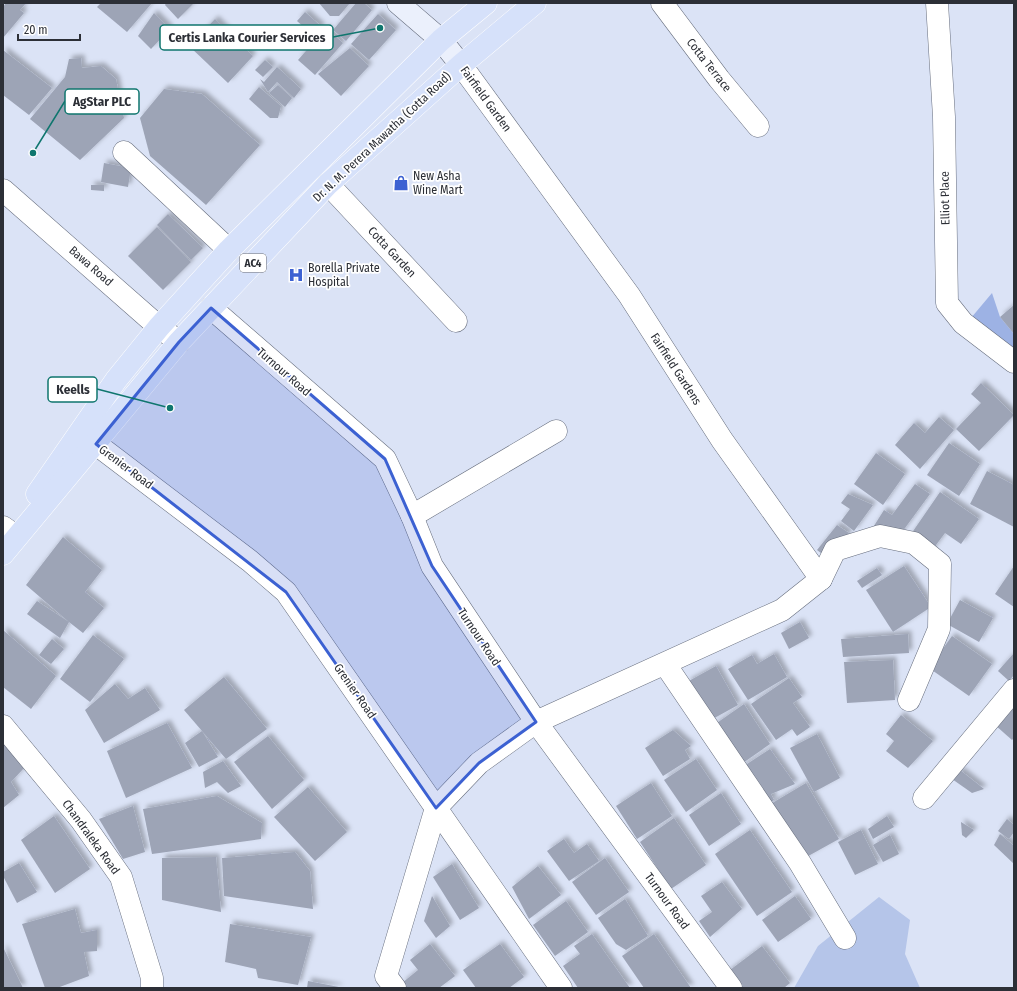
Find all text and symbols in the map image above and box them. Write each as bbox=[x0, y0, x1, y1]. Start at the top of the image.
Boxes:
scale bar bbox=[18, 16, 80, 42]
text: 20 m bbox=[24, 23, 48, 37]
callout: Certis Lanka Courier Services bbox=[160, 25, 333, 50]
text: Certis Lanka Courier Services bbox=[169, 30, 326, 45]
street label: Cotta Terrace bbox=[684, 35, 734, 95]
street label: Fairfield Garden bbox=[458, 64, 514, 134]
street label: Dr. N. M. Perera Mawatha (Cotta Road) bbox=[310, 69, 454, 205]
callout: AgStar PLC bbox=[65, 89, 139, 114]
text: AgStar PLC bbox=[72, 94, 131, 109]
place label: New Asha Wine Mart bbox=[413, 169, 463, 197]
street label: Elliot Place bbox=[938, 171, 952, 225]
shop icon: New Asha Wine Mart bbox=[392, 174, 410, 192]
street label: Cotta Garden bbox=[365, 224, 419, 280]
street label: Bawa Road bbox=[66, 243, 116, 289]
road number: AC4 bbox=[240, 254, 266, 272]
place label: Borella Private Hospital bbox=[308, 261, 380, 289]
hospital icon: Borella Private Hospital bbox=[287, 266, 305, 284]
street label: Fairfield Gardens bbox=[648, 331, 704, 407]
street label: Turnour Road bbox=[254, 345, 314, 399]
callout: Keells bbox=[48, 377, 97, 402]
text: Keells bbox=[56, 382, 90, 397]
street label: Grenier Road bbox=[96, 442, 156, 492]
street label: Turnour Road bbox=[455, 606, 503, 668]
street label: Grenier Road bbox=[331, 661, 379, 721]
street label: Chandraleka Road bbox=[59, 797, 123, 877]
street label: Turnour Road bbox=[642, 870, 692, 932]

